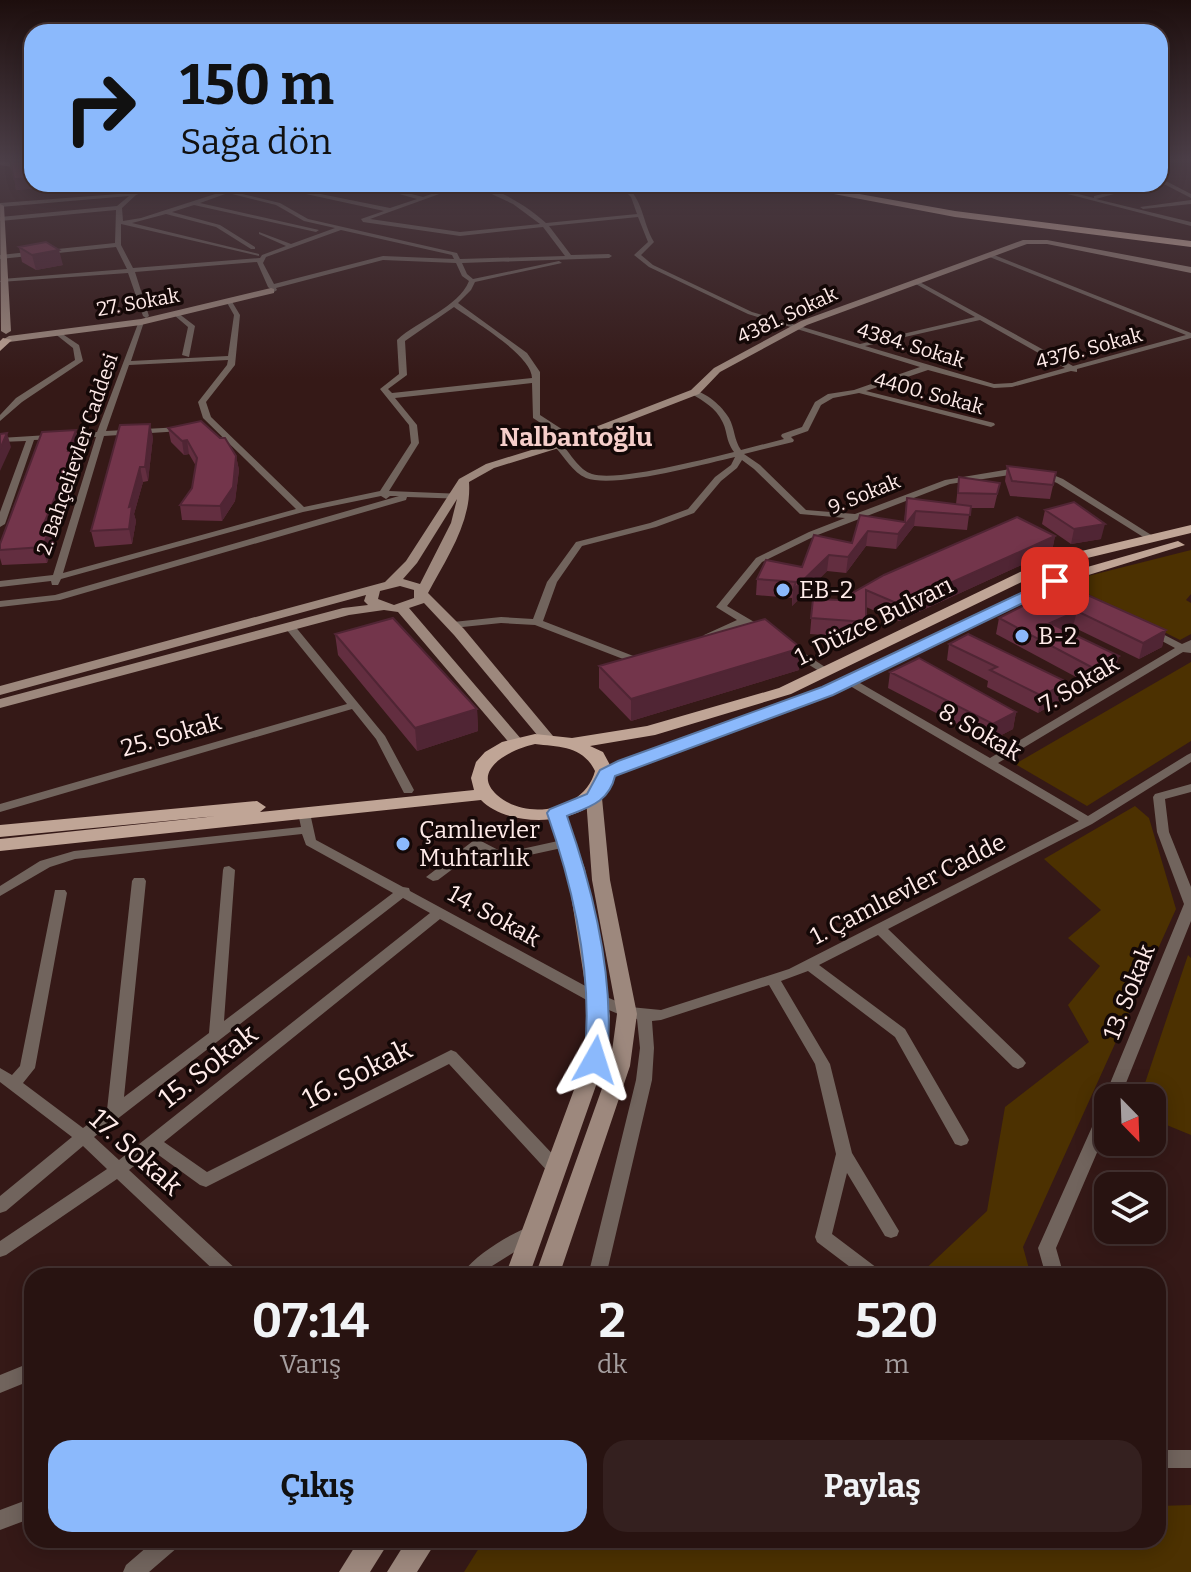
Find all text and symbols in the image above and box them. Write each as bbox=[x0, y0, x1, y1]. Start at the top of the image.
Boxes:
text: 150 m bbox=[180, 52, 334, 119]
icon: right bbox=[48, 56, 152, 160]
text: Sağa dön bbox=[180, 120, 332, 164]
street label: 4381. Sokak bbox=[733, 281, 842, 349]
street label: 27. Sokak bbox=[95, 283, 182, 321]
street label: 4384. Sokak bbox=[854, 317, 968, 373]
street label: 4376. Sokak bbox=[1033, 322, 1145, 374]
street label: 2. Bahçelievler Caddesi bbox=[31, 350, 123, 558]
street label: 4400. Sokak bbox=[872, 367, 987, 419]
district label: Nalbantoğlu bbox=[499, 422, 653, 453]
street label: 9. Sokak bbox=[825, 469, 904, 519]
pin bbox=[1021, 547, 1089, 615]
icon: arrive bbox=[1033, 559, 1077, 603]
street label: 1. Düzce Bulvarı bbox=[791, 571, 957, 671]
place label: EB-2 bbox=[799, 576, 853, 604]
marker: EB-2 bbox=[774, 581, 792, 599]
place label: B-2 bbox=[1038, 622, 1077, 650]
marker: B-2 bbox=[1013, 627, 1031, 645]
street label: 7. Sokak bbox=[1034, 649, 1124, 719]
street label: 8. Sokak bbox=[934, 697, 1027, 767]
street label: 25. Sokak bbox=[118, 707, 225, 763]
place label: Çamlıevler Muhtarlık bbox=[419, 816, 540, 872]
street label: 1. Çamlıevler Cadde bbox=[806, 828, 1010, 950]
marker: Çamlıevler Muhtarlık bbox=[394, 835, 412, 853]
street label: 14. Sokak bbox=[443, 879, 545, 953]
street label: 13. Sokak bbox=[1097, 940, 1161, 1044]
street label: 15. Sokak bbox=[152, 1017, 264, 1115]
position arrow bbox=[553, 1018, 637, 1102]
street label: 16. Sokak bbox=[297, 1032, 417, 1116]
north arrow bbox=[1094, 1084, 1166, 1156]
map controls bbox=[1094, 1084, 1166, 1244]
street label: 17. Sokak bbox=[83, 1102, 189, 1202]
button: layers bbox=[1094, 1172, 1166, 1244]
text: 07:14 bbox=[252, 1292, 369, 1350]
text: 2 bbox=[599, 1292, 626, 1350]
text: 520 bbox=[855, 1292, 938, 1350]
text: Varış bbox=[280, 1349, 341, 1380]
text: dk bbox=[597, 1349, 627, 1380]
text: m bbox=[884, 1349, 909, 1380]
button: Çıkış bbox=[48, 1440, 587, 1532]
button: Paylaş bbox=[603, 1440, 1142, 1532]

